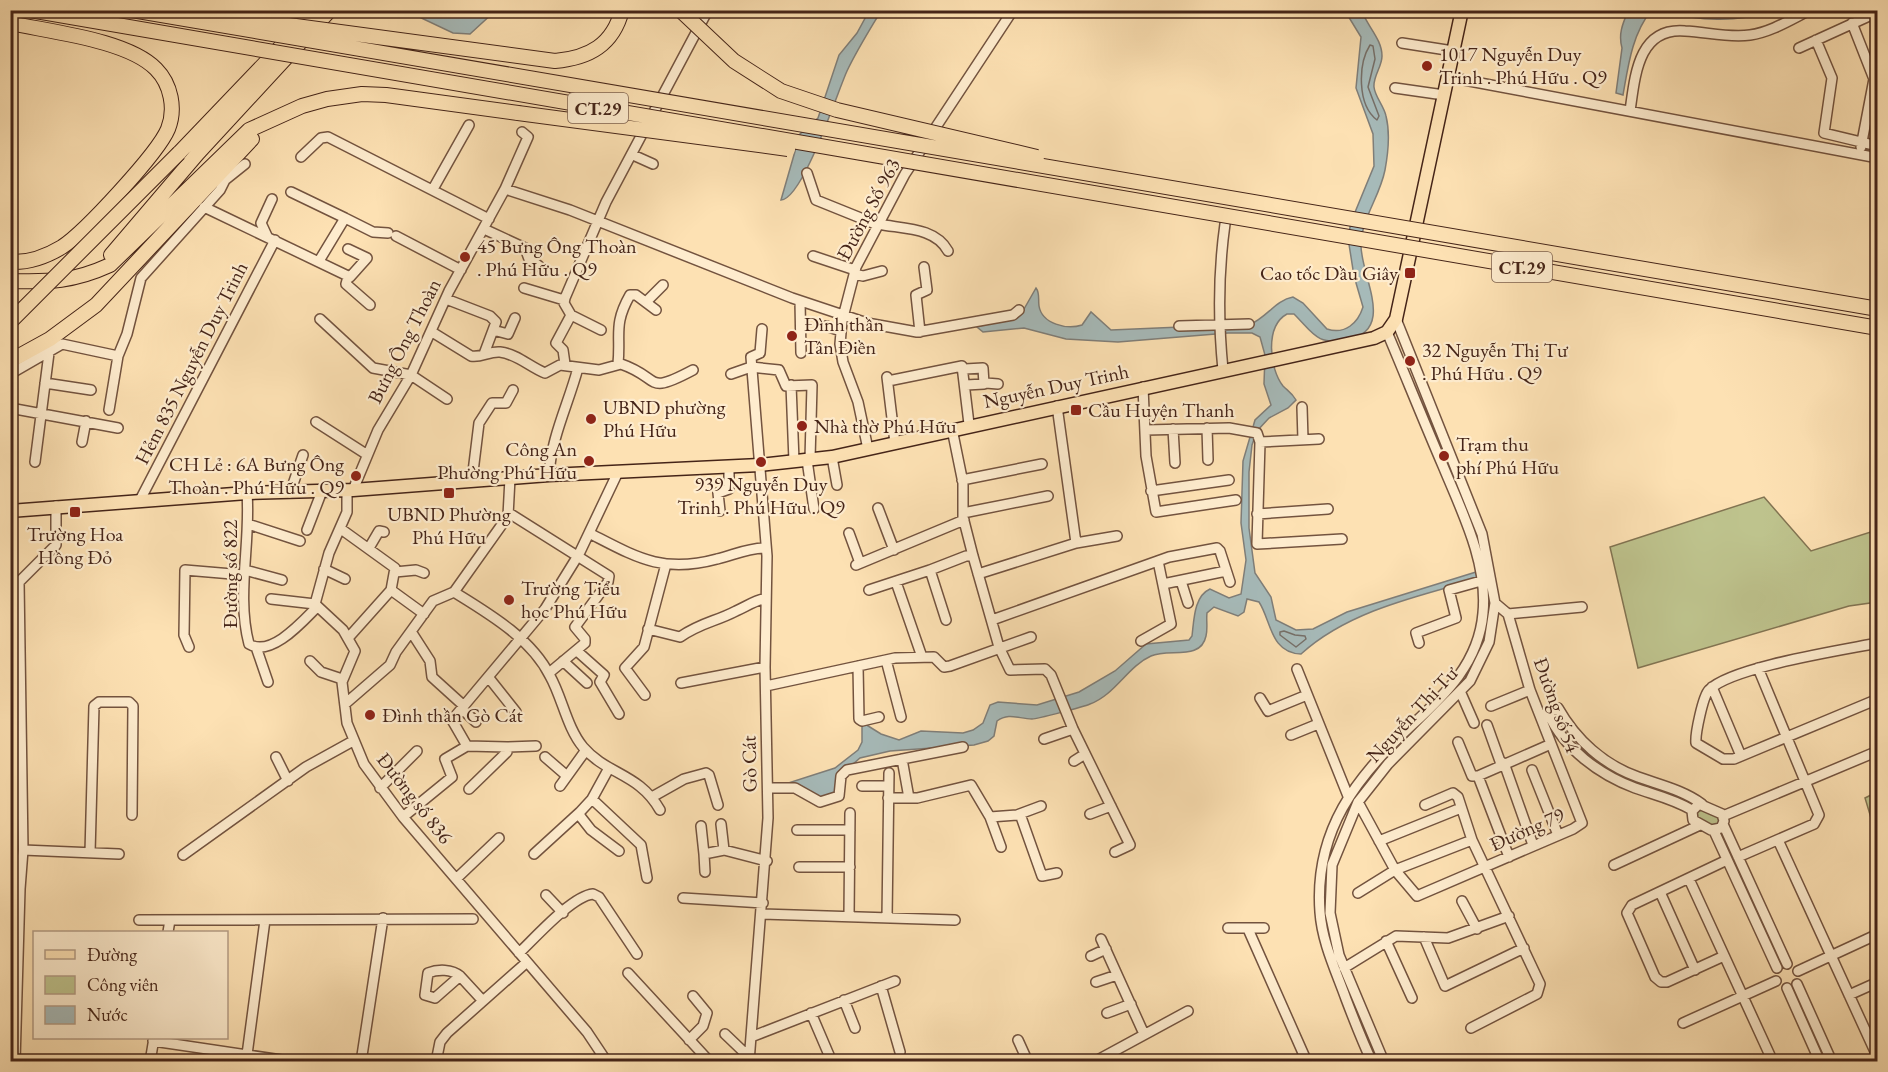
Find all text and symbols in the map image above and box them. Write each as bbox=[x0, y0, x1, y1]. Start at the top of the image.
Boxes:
place label: 1017 Nguyễn Duy Trinh . Phú Hữu . Q9 bbox=[1439, 41, 1607, 90]
marker: 1017 Nguyễn Duy Trinh . Phú Hữu . Q9 bbox=[1420, 59, 1434, 73]
road number: CT.29 bbox=[568, 93, 628, 123]
street label: Đường Số 963 bbox=[830, 154, 906, 264]
place label: 45 Bưng Ông Thoàn . Phú Hữu . Q9 bbox=[477, 233, 637, 282]
marker: 45 Bưng Ông Thoàn . Phú Hữu . Q9 bbox=[458, 250, 472, 264]
road number: CT.29 bbox=[1492, 252, 1552, 282]
street label: Hẻm 835 Nguyễn Duy Trinh bbox=[129, 257, 253, 469]
place label: Cao tốc Dầu Giây bbox=[1260, 260, 1398, 286]
marker: Cao tốc Dầu Giây bbox=[1403, 266, 1417, 280]
street label: Bưng Ông Thoàn bbox=[361, 274, 447, 408]
place label: Đình thần Tân Điền bbox=[804, 311, 884, 360]
marker: Đình thần Tân Điền bbox=[785, 329, 799, 343]
place label: 32 Nguyễn Thị Tư . Phú Hữu . Q9 bbox=[1422, 337, 1569, 386]
marker: 32 Nguyễn Thị Tư . Phú Hữu . Q9 bbox=[1403, 354, 1417, 368]
street label: Nguyễn Duy Trinh bbox=[981, 358, 1131, 414]
place label: UBND phường Phú Hữu bbox=[603, 394, 726, 443]
place label: Cầu Huyện Thanh bbox=[1088, 397, 1235, 423]
marker: Cầu Huyện Thanh bbox=[1069, 403, 1083, 417]
marker: UBND phường Phú Hữu bbox=[584, 412, 598, 426]
place label: Nhà thờ Phú Hữu bbox=[814, 413, 957, 439]
marker: Nhà thờ Phú Hữu bbox=[795, 419, 809, 433]
place label: Trạm thu phí Phú Hữu bbox=[1456, 431, 1560, 480]
place label: Công An Phường Phú Hữu bbox=[437, 436, 577, 485]
marker: Trạm thu phí Phú Hữu bbox=[1437, 449, 1451, 463]
place label: CH Lẻ : 6A Bưng Ông Thoàn . Phú Hữu . Q9 bbox=[168, 451, 344, 500]
marker: Công An Phường Phú Hữu bbox=[582, 454, 596, 468]
marker: 939 Nguyễn Duy Trinh . Phú Hữu . Q9 bbox=[754, 455, 768, 469]
marker: CH Lẻ : 6A Bưng Ông Thoàn . Phú Hữu . Q9 bbox=[349, 469, 363, 483]
place label: 939 Nguyễn Duy Trinh . Phú Hữu . Q9 bbox=[677, 471, 845, 520]
marker: UBND Phường Phú Hữu bbox=[442, 486, 456, 500]
place label: UBND Phường Phú Hữu bbox=[387, 501, 511, 550]
marker: Trường Hoa Hồng Đỏ bbox=[68, 505, 82, 519]
street label: Đường số 822 bbox=[217, 519, 243, 628]
place label: Trường Hoa Hồng Đỏ bbox=[27, 521, 123, 570]
place label: Trường Tiểu học Phú Hữu bbox=[521, 575, 628, 624]
marker: Trường Tiểu học Phú Hữu bbox=[502, 593, 516, 607]
street label: Đường số 54 bbox=[1528, 654, 1586, 756]
street label: Nguyễn Thị Tư bbox=[1361, 660, 1464, 768]
place label: Đình thần Gò Cát bbox=[382, 702, 524, 728]
marker: Đình thần Gò Cát bbox=[363, 708, 377, 722]
street label: Gò Cát bbox=[735, 735, 762, 793]
street label: Đường số 836 bbox=[371, 747, 459, 849]
street label: Đường 79 bbox=[1486, 801, 1569, 857]
legend bbox=[33, 931, 228, 1039]
text: Đường bbox=[87, 943, 137, 966]
text: Công viên bbox=[87, 973, 159, 996]
text: Nước bbox=[87, 1003, 128, 1026]

